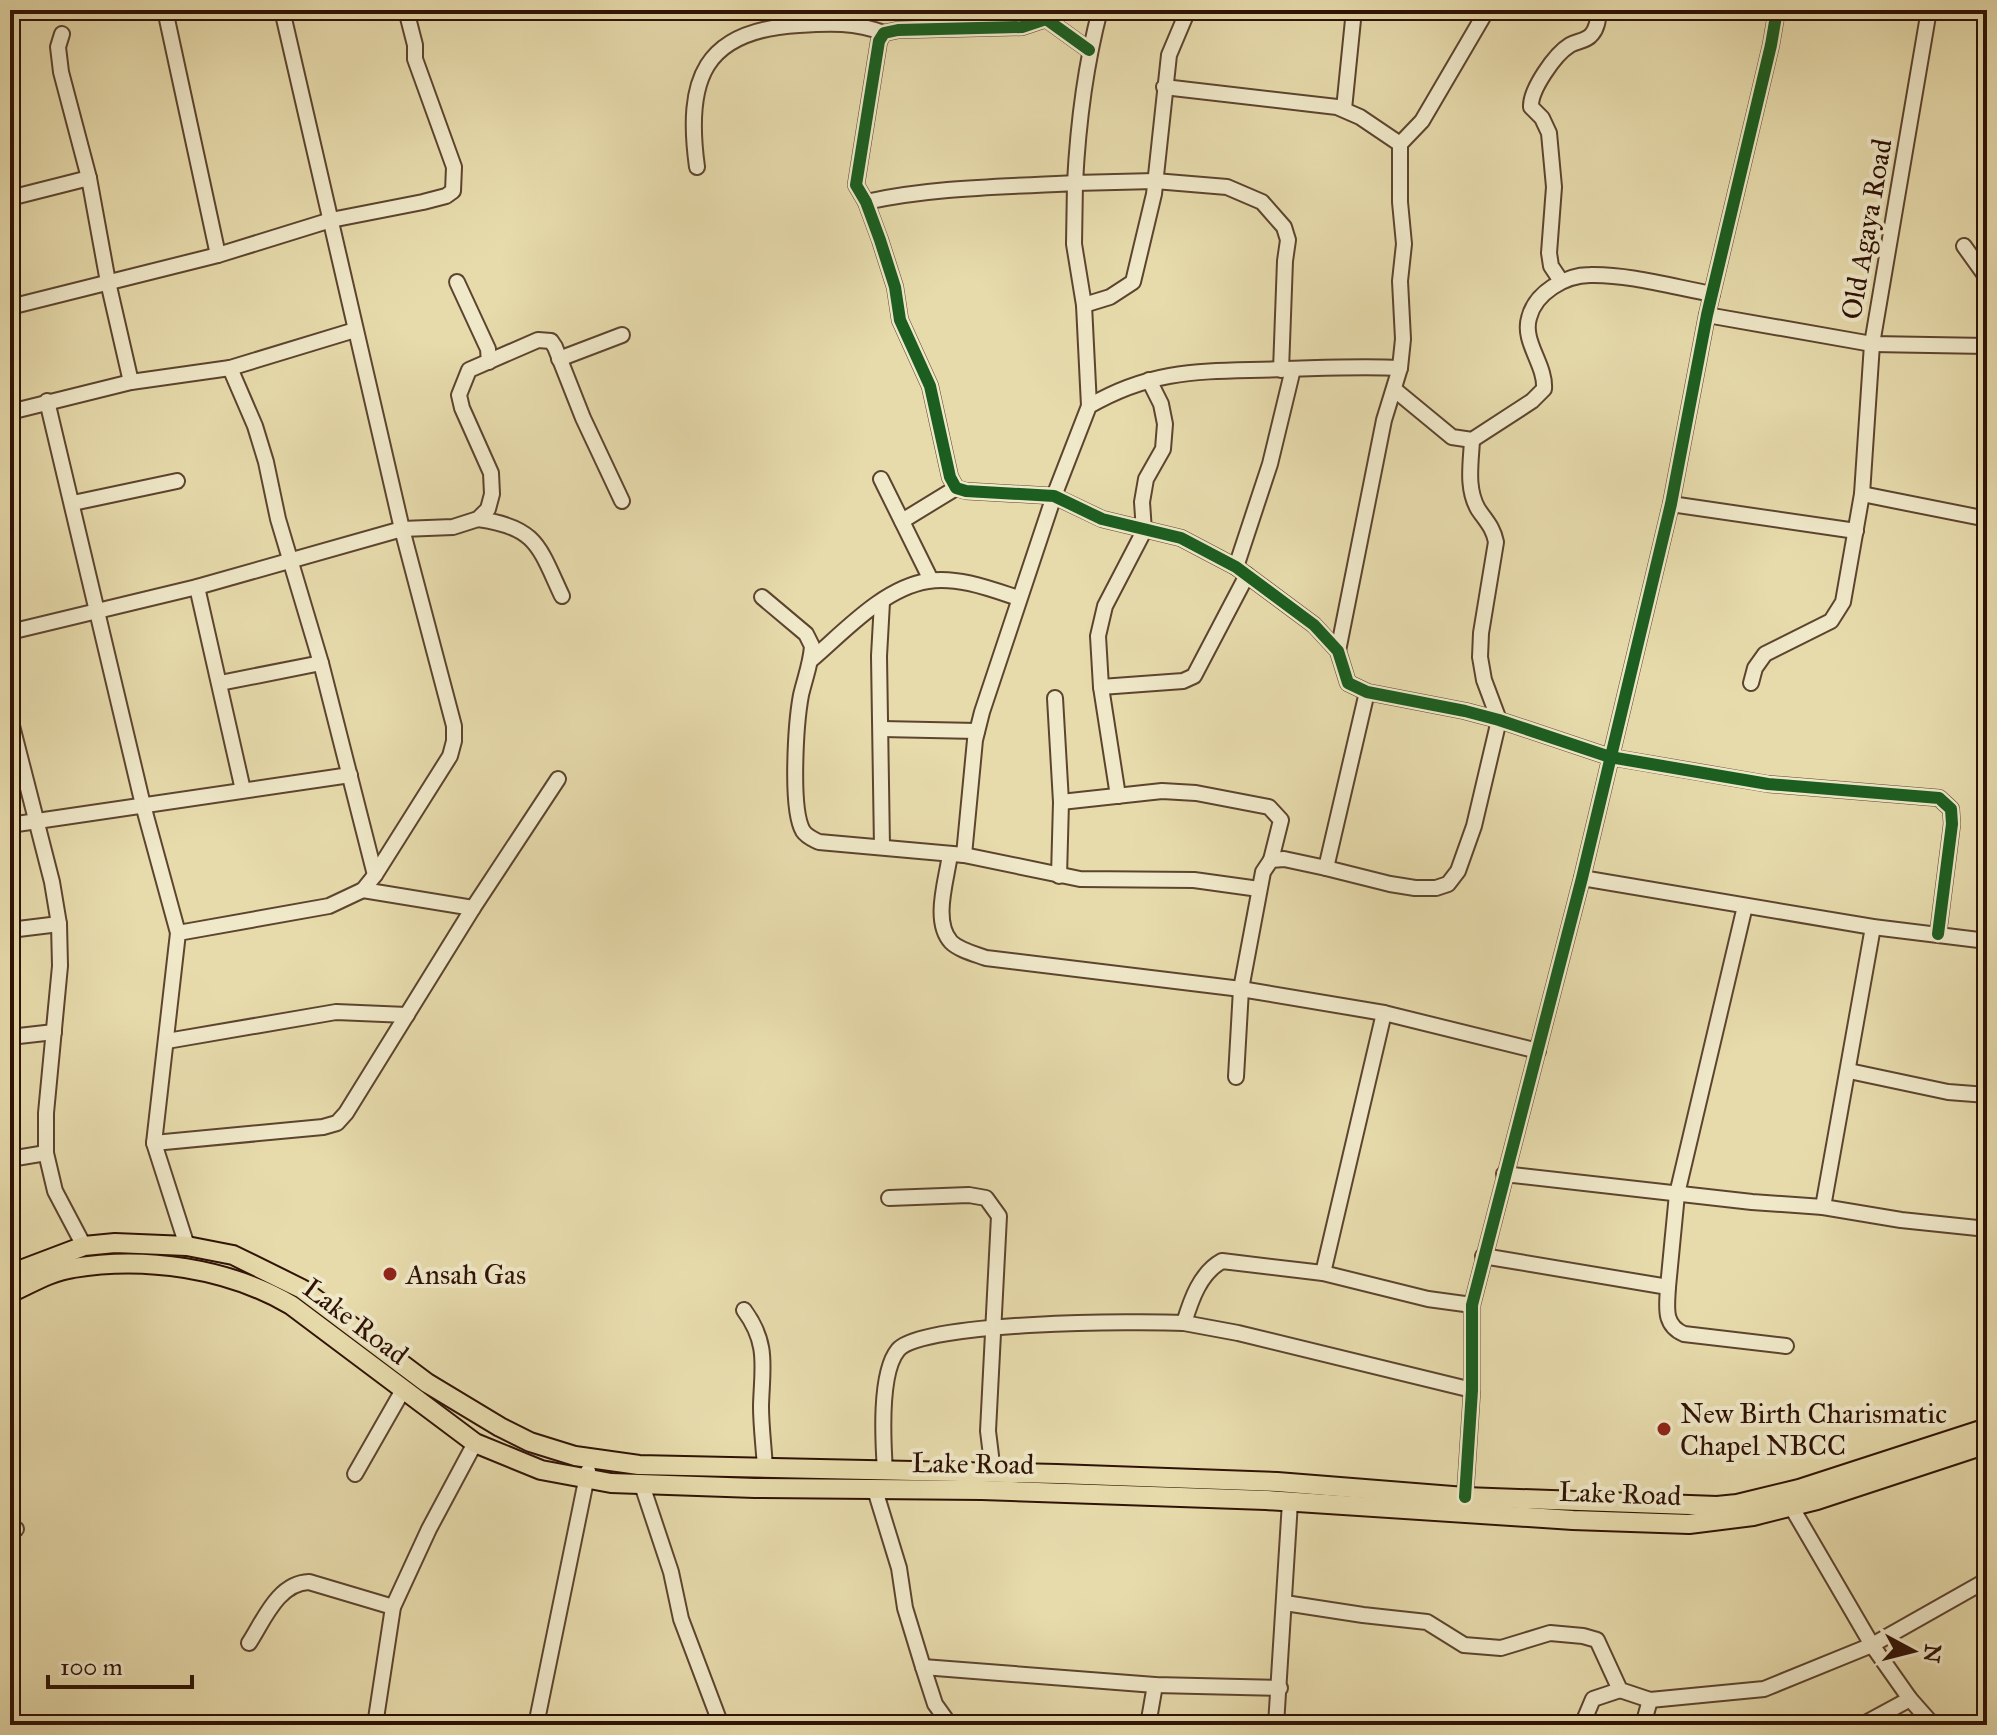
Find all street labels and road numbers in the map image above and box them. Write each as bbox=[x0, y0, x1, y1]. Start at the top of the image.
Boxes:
street label: Old Agaya Road bbox=[1833, 136, 1900, 322]
street label: Lake Road bbox=[296, 1271, 415, 1372]
street label: Lake Road bbox=[911, 1445, 1035, 1482]
street label: Lake Road bbox=[1558, 1474, 1682, 1513]

